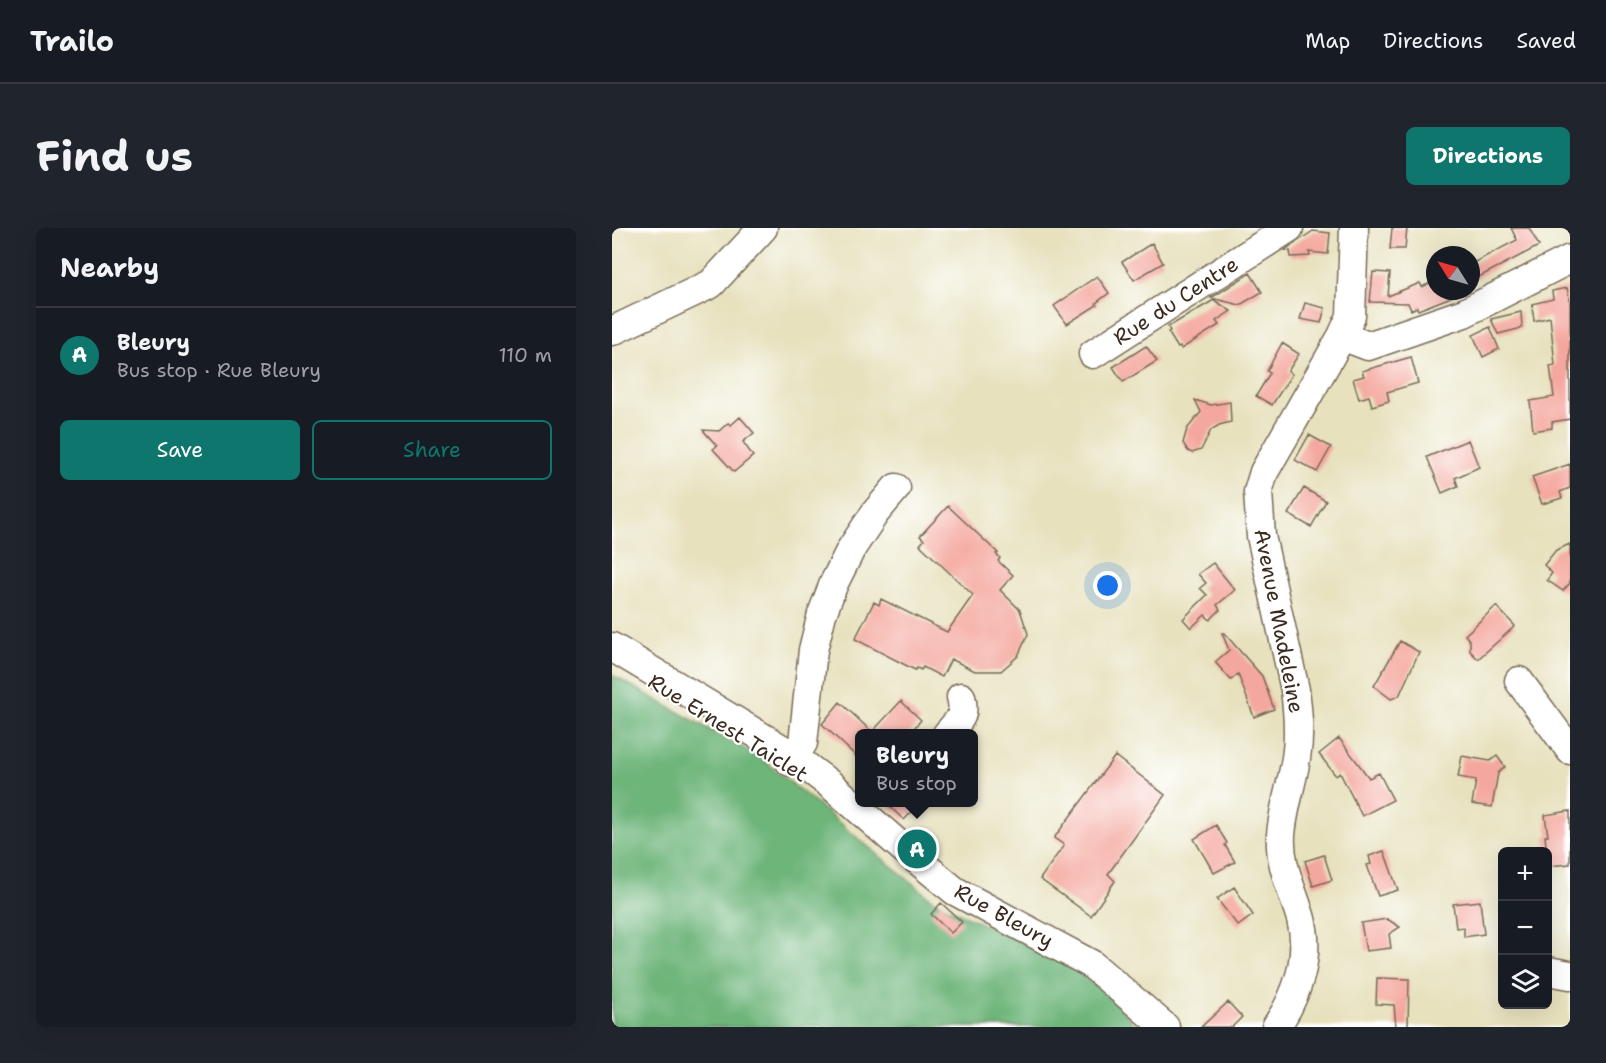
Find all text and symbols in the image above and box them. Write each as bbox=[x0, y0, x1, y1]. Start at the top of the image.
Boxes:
text: Trailo bbox=[30, 22, 114, 60]
text: Map bbox=[1305, 27, 1350, 55]
text: Directions bbox=[1383, 27, 1483, 55]
text: Saved bbox=[1516, 27, 1576, 55]
button: Directions bbox=[1406, 127, 1570, 185]
text: Find us bbox=[36, 128, 193, 184]
north arrow bbox=[1426, 246, 1480, 300]
text: Nearby bbox=[60, 250, 159, 285]
street label: Rue du Centre bbox=[1108, 250, 1244, 352]
text: Bleury bbox=[117, 328, 190, 357]
text: A bbox=[72, 342, 87, 368]
text: 110 m bbox=[498, 342, 552, 368]
text: Bus stop · Rue Bleury bbox=[117, 357, 321, 383]
button: Save bbox=[60, 420, 300, 480]
button: Share bbox=[312, 420, 552, 480]
street label: Avenue Madeleine bbox=[1247, 526, 1311, 716]
your location bbox=[1093, 571, 1122, 600]
street label: Rue Ernest Taiclet bbox=[643, 668, 813, 788]
popup bbox=[855, 729, 978, 807]
text: Bleury bbox=[876, 741, 949, 770]
text: Bus stop bbox=[876, 770, 957, 796]
pin: A bbox=[898, 826, 936, 872]
map controls bbox=[1498, 847, 1552, 1009]
button: + bbox=[1498, 847, 1552, 901]
street label: Rue Bleury bbox=[949, 877, 1059, 955]
button: − bbox=[1498, 901, 1552, 955]
button: layers bbox=[1498, 955, 1552, 1009]

